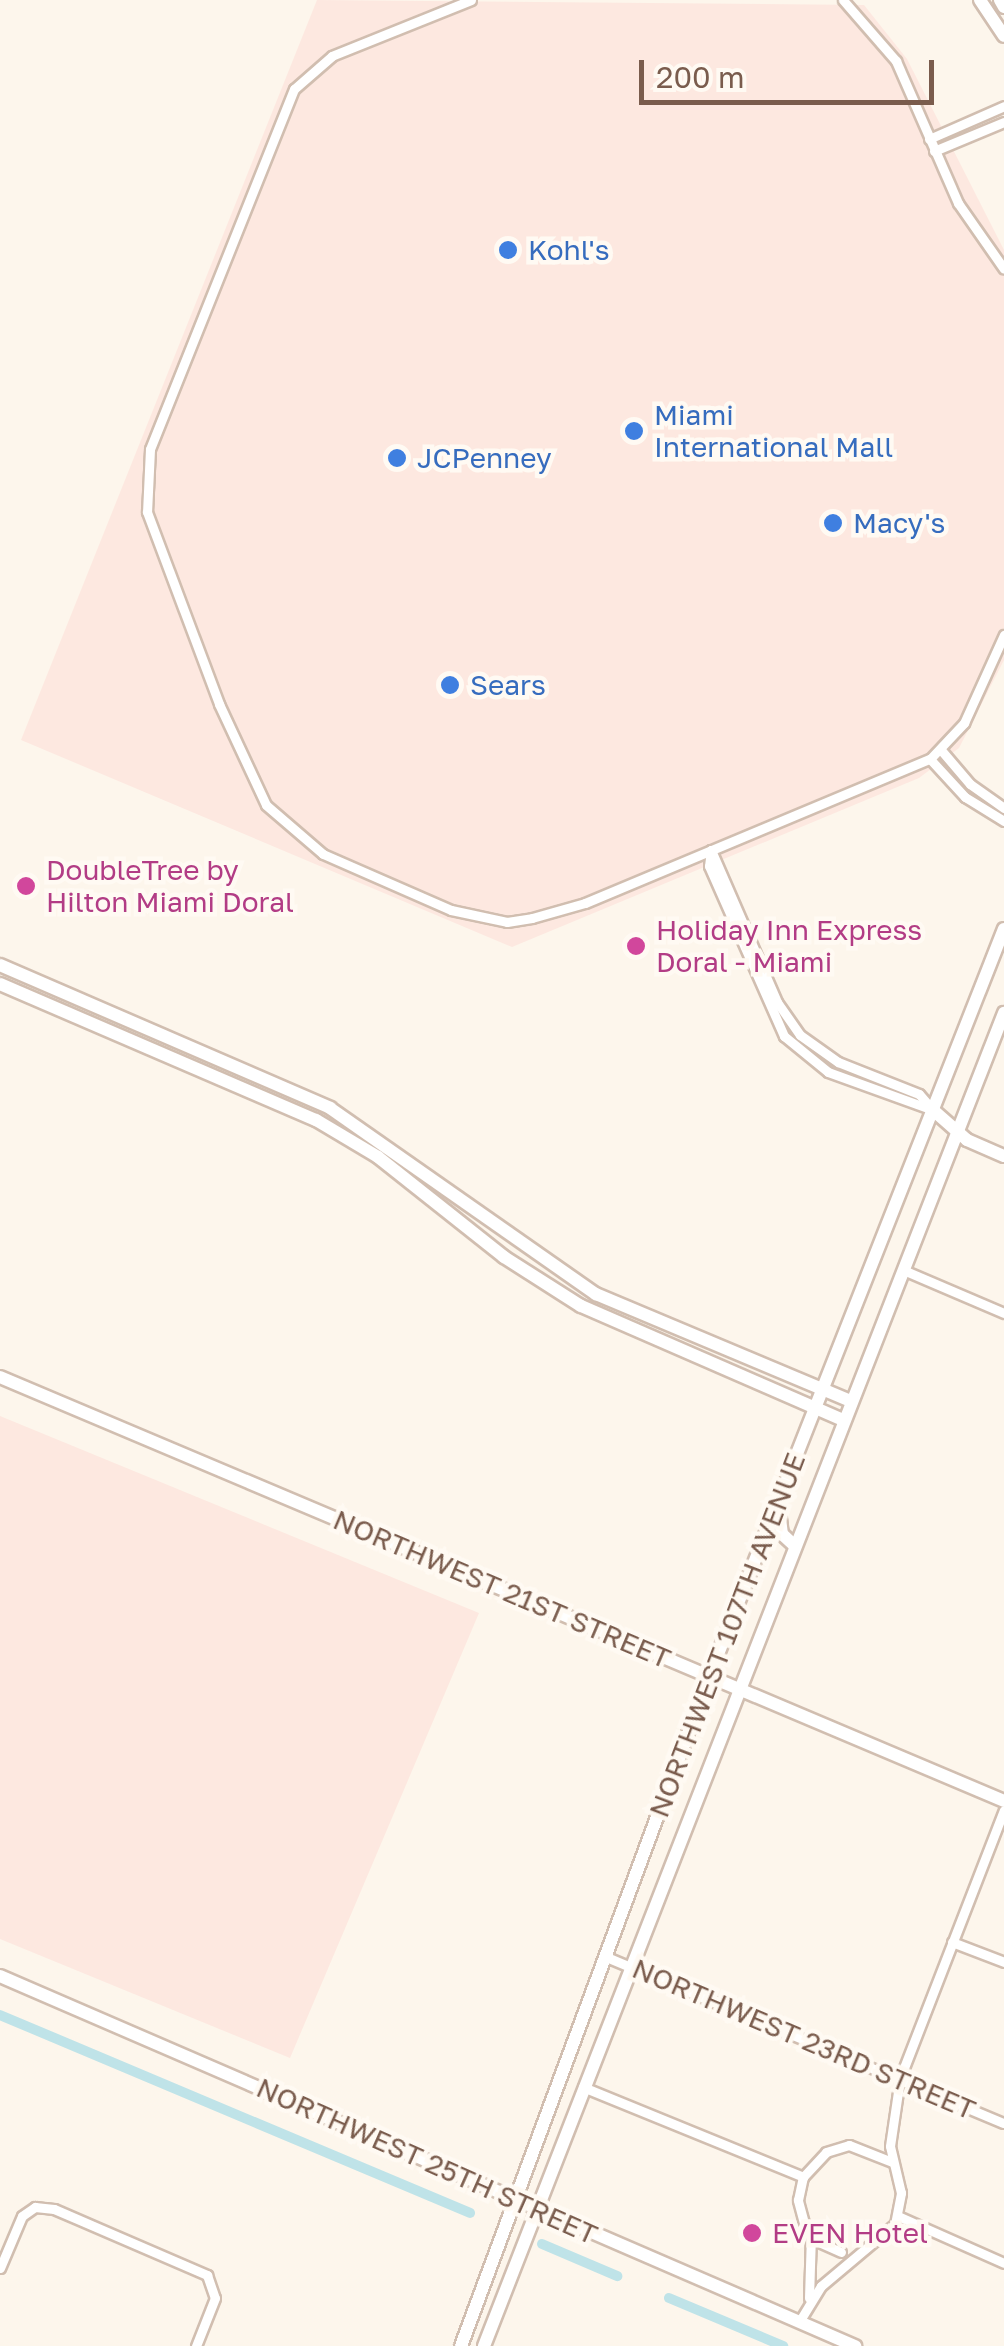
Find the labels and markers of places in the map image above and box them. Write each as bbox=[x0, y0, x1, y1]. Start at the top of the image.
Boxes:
place label: Kohl's bbox=[528, 233, 610, 267]
marker: Kohl's bbox=[497, 239, 519, 261]
place label: Miami International Mall bbox=[654, 398, 893, 464]
marker: Miami International Mall bbox=[623, 420, 645, 442]
place label: JCPenney bbox=[417, 441, 552, 475]
marker: JCPenney bbox=[386, 447, 408, 469]
place label: Macy's bbox=[853, 506, 945, 540]
marker: Macy's bbox=[822, 512, 844, 534]
place label: Sears bbox=[470, 668, 546, 702]
marker: Sears bbox=[439, 674, 461, 696]
place label: DoubleTree by Hilton Miami Doral bbox=[46, 853, 294, 919]
marker: DoubleTree by Hilton Miami Doral bbox=[15, 875, 37, 897]
place label: Holiday Inn Express Doral - Miami bbox=[656, 913, 922, 979]
marker: Holiday Inn Express Doral - Miami bbox=[625, 935, 647, 957]
place label: EVEN Hotel bbox=[772, 2216, 928, 2250]
marker: EVEN Hotel bbox=[741, 2222, 763, 2244]

